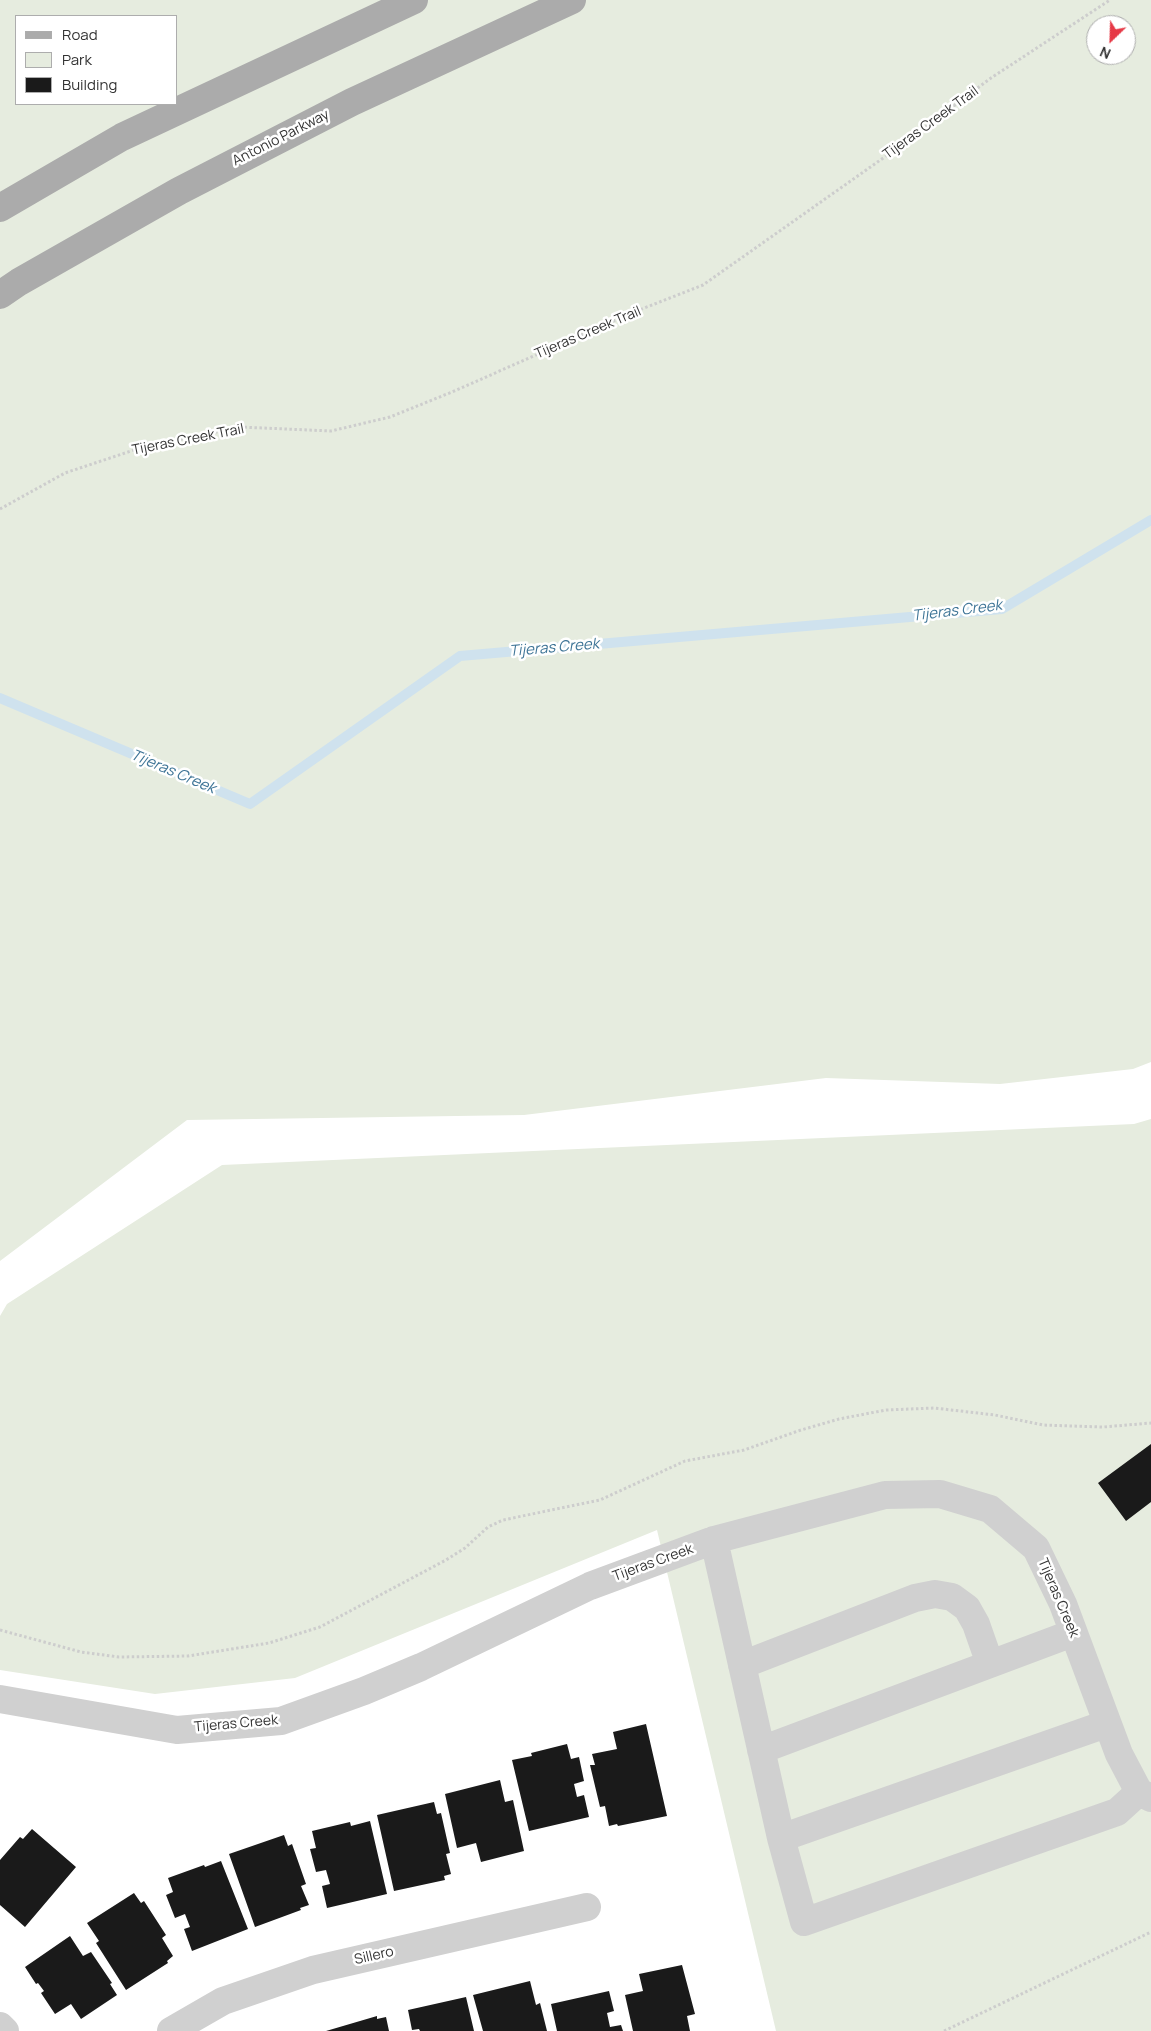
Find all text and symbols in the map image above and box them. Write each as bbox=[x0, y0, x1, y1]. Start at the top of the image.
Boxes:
legend bbox=[15, 15, 178, 105]
north arrow bbox=[1086, 15, 1136, 65]
text: Road bbox=[62, 24, 98, 45]
text: N bbox=[1097, 43, 1114, 64]
text: Park bbox=[62, 49, 92, 70]
text: Building bbox=[62, 74, 117, 95]
street label: Tijeras Creek Trail bbox=[880, 83, 982, 163]
street label: Antonio Parkway bbox=[230, 106, 332, 170]
street label: Tijeras Creek Trail bbox=[532, 303, 644, 363]
street label: Tijeras Creek Trail bbox=[131, 421, 245, 459]
water label: Tijeras Creek bbox=[911, 597, 1003, 625]
water label: Tijeras Creek bbox=[508, 635, 600, 661]
water label: Tijeras Creek bbox=[128, 746, 218, 798]
street label: Tijeras Creek bbox=[611, 1541, 695, 1585]
street label: Tijeras Creek bbox=[1034, 1556, 1082, 1640]
street label: Tijeras Creek bbox=[193, 1712, 279, 1736]
street label: Sillero bbox=[353, 1943, 395, 1969]

